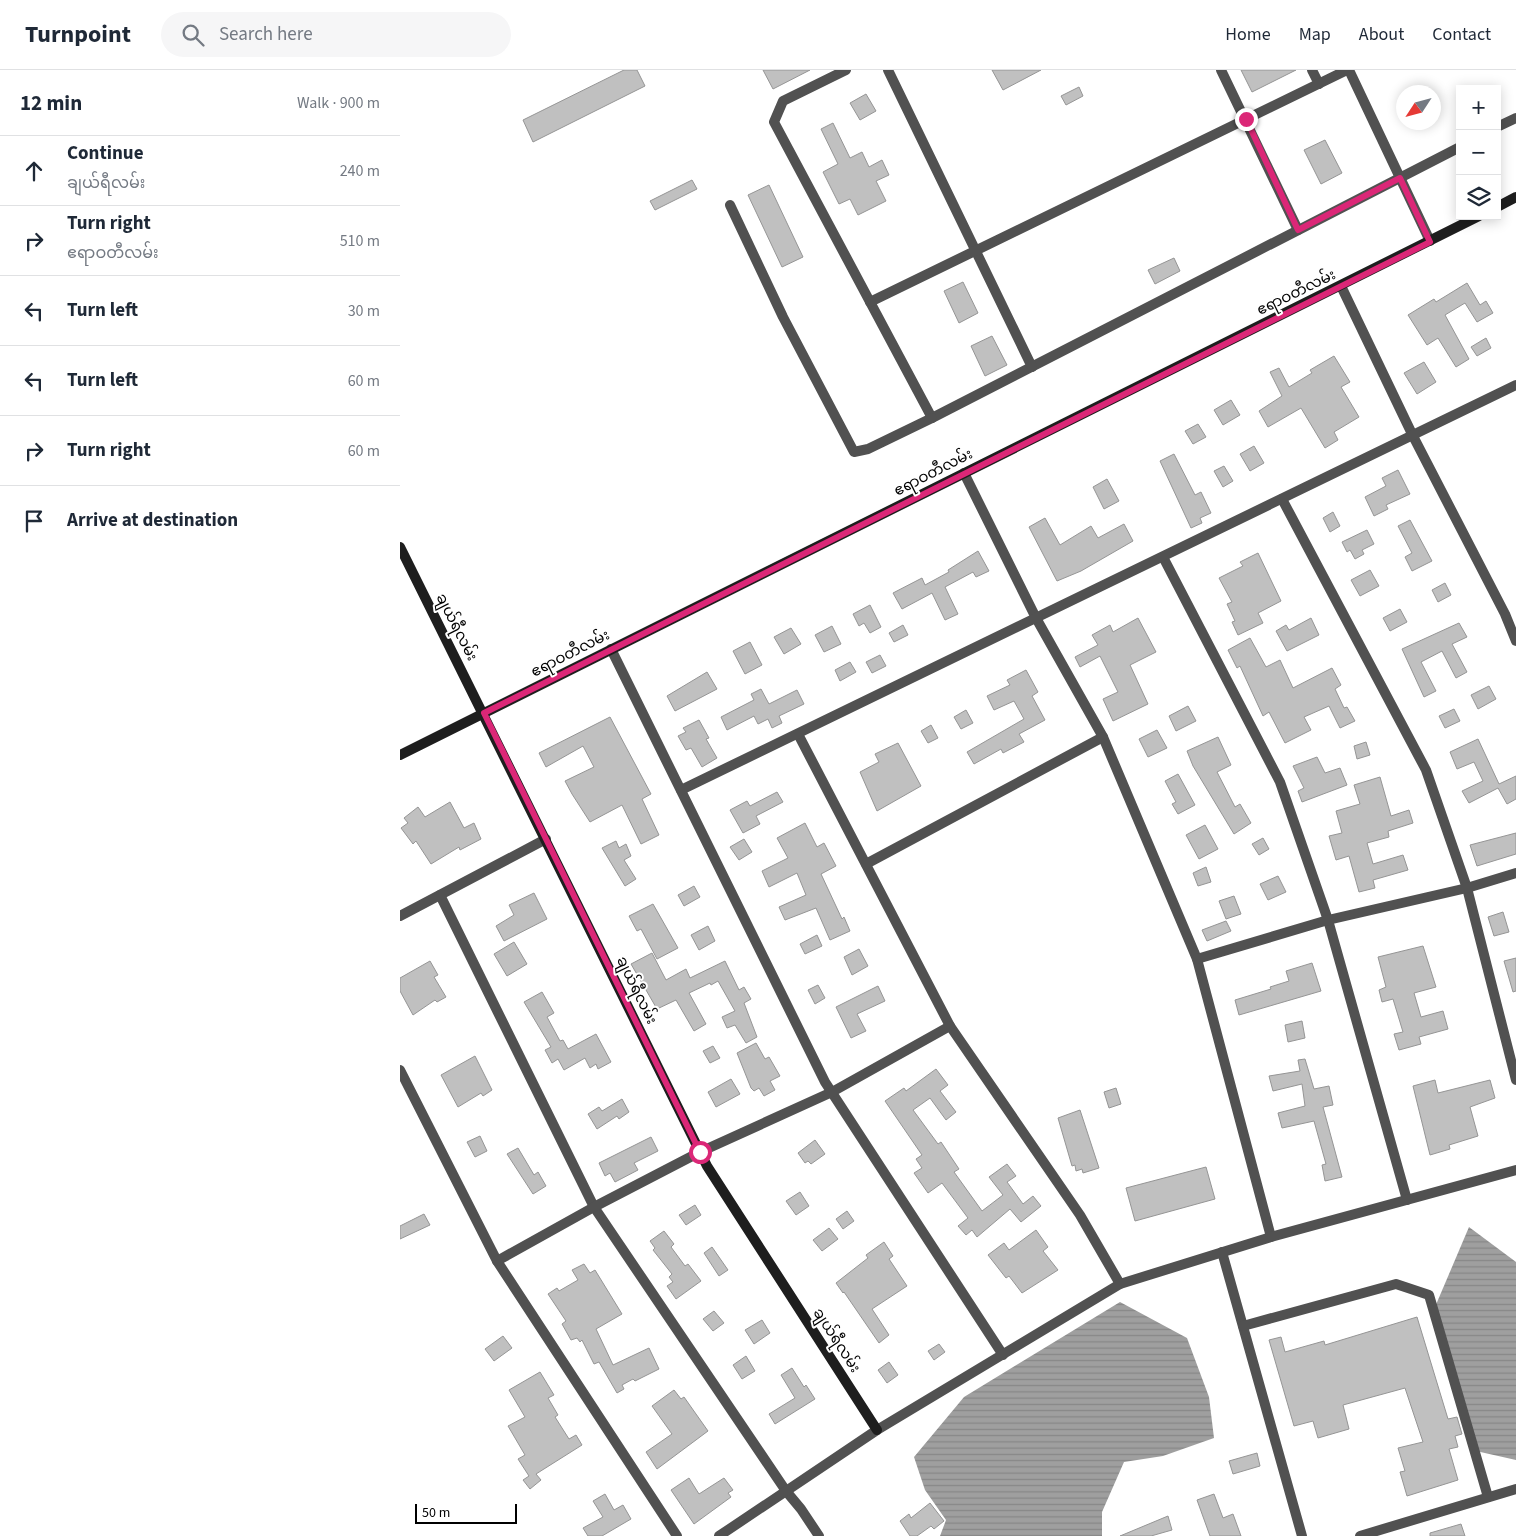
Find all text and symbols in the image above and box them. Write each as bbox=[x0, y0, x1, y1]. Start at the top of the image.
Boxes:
search box bbox=[161, 12, 511, 57]
text: Turnpoint bbox=[25, 17, 131, 52]
icon: search bbox=[179, 21, 207, 49]
text: Search here bbox=[219, 21, 313, 48]
text: Home bbox=[1225, 22, 1271, 47]
text: Map bbox=[1299, 22, 1331, 47]
text: About bbox=[1359, 22, 1404, 47]
text: Contact bbox=[1432, 22, 1491, 47]
north arrow bbox=[1396, 85, 1441, 130]
map controls bbox=[1456, 85, 1501, 220]
button: + bbox=[1456, 85, 1501, 130]
text: 12 min bbox=[20, 88, 82, 118]
text: Walk · 900 m bbox=[297, 92, 380, 114]
route end bbox=[1235, 108, 1258, 131]
button: − bbox=[1456, 130, 1501, 175]
text: Continue bbox=[67, 140, 144, 167]
icon: ahead bbox=[20, 157, 48, 185]
text: 240 m bbox=[340, 160, 380, 182]
text: ချယ်ရီလမ်း bbox=[67, 172, 145, 194]
button: layers bbox=[1456, 175, 1501, 220]
text: Turn right bbox=[67, 210, 151, 237]
icon: right bbox=[20, 227, 48, 255]
text: 510 m bbox=[340, 230, 380, 252]
text: ဧရာဝတီလမ်း bbox=[67, 242, 159, 264]
street label: ဧရာဝတီလမ်း bbox=[1253, 264, 1340, 322]
icon: left bbox=[20, 297, 48, 325]
text: Turn left bbox=[67, 297, 138, 324]
text: 30 m bbox=[348, 300, 380, 322]
icon: left bbox=[20, 367, 48, 395]
text: Turn left bbox=[67, 367, 138, 394]
text: 60 m bbox=[348, 370, 380, 392]
icon: right bbox=[20, 437, 48, 465]
text: Turn right bbox=[67, 437, 151, 464]
text: 60 m bbox=[348, 440, 380, 462]
street label: ဧရာဝတီလမ်း bbox=[890, 444, 977, 502]
icon: arrive bbox=[20, 507, 48, 535]
text: Arrive at destination bbox=[67, 507, 238, 534]
street label: ချယ်ရီလမ်း bbox=[430, 590, 483, 665]
street label: ဧရာဝတီလမ်း bbox=[527, 625, 614, 683]
street label: ချယ်ရီလမ်း bbox=[610, 953, 662, 1028]
route start bbox=[689, 1141, 712, 1164]
street label: ချယ်ရီလမ်း bbox=[807, 1304, 865, 1377]
scale bar bbox=[415, 1501, 518, 1524]
text: 50 m bbox=[422, 1503, 450, 1523]

